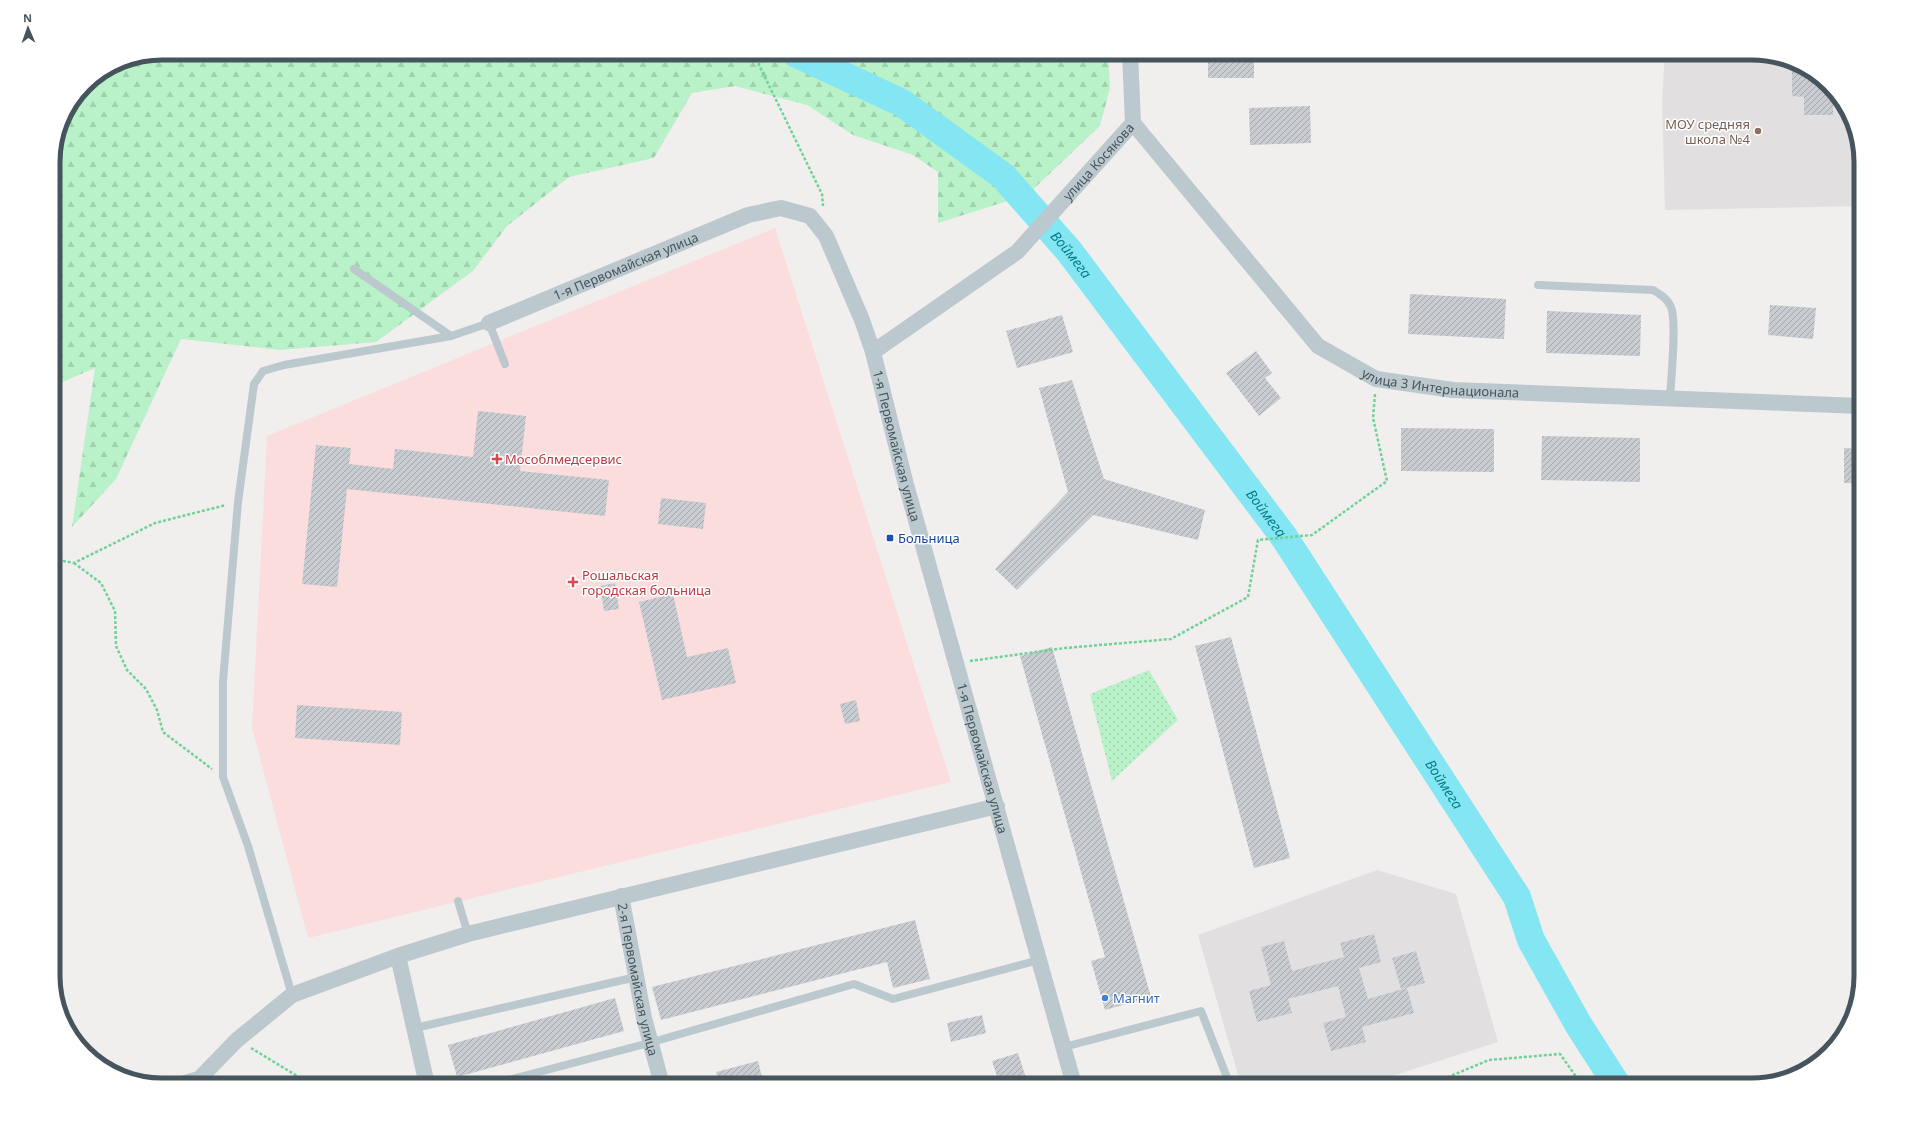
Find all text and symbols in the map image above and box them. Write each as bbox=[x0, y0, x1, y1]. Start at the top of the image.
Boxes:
north arrow bbox=[8, 8, 48, 48]
text: N bbox=[23, 10, 32, 25]
place label: МОУ средняя школа №4 bbox=[1665, 115, 1751, 148]
street label: улица Косякова bbox=[1059, 119, 1138, 204]
marker: МОУ средняя школа №4 bbox=[1753, 126, 1763, 136]
water label: Воймега bbox=[1047, 227, 1096, 282]
street label: 1-я Первомайская улица bbox=[550, 228, 701, 304]
street label: улица 3 Интернационала bbox=[1359, 364, 1520, 402]
street label: 1-я Первомайская улица bbox=[869, 368, 925, 524]
place label: Мособлмедсервис bbox=[505, 450, 622, 468]
marker: Мособлмедсервис bbox=[492, 454, 502, 464]
water label: Воймега bbox=[1242, 485, 1291, 541]
place label: Больница bbox=[898, 529, 960, 547]
marker: Больница bbox=[885, 533, 895, 543]
place label: Рошальская городская больница bbox=[582, 566, 711, 599]
marker: Рошальская городская больница bbox=[567, 576, 579, 588]
street label: 1-я Первомайская улица bbox=[953, 681, 1012, 836]
water label: Воймега bbox=[1421, 756, 1468, 813]
street label: 2-я Первомайская улица bbox=[613, 901, 663, 1058]
place label: Магнит bbox=[1113, 989, 1160, 1007]
marker: Магнит bbox=[1100, 993, 1110, 1003]

